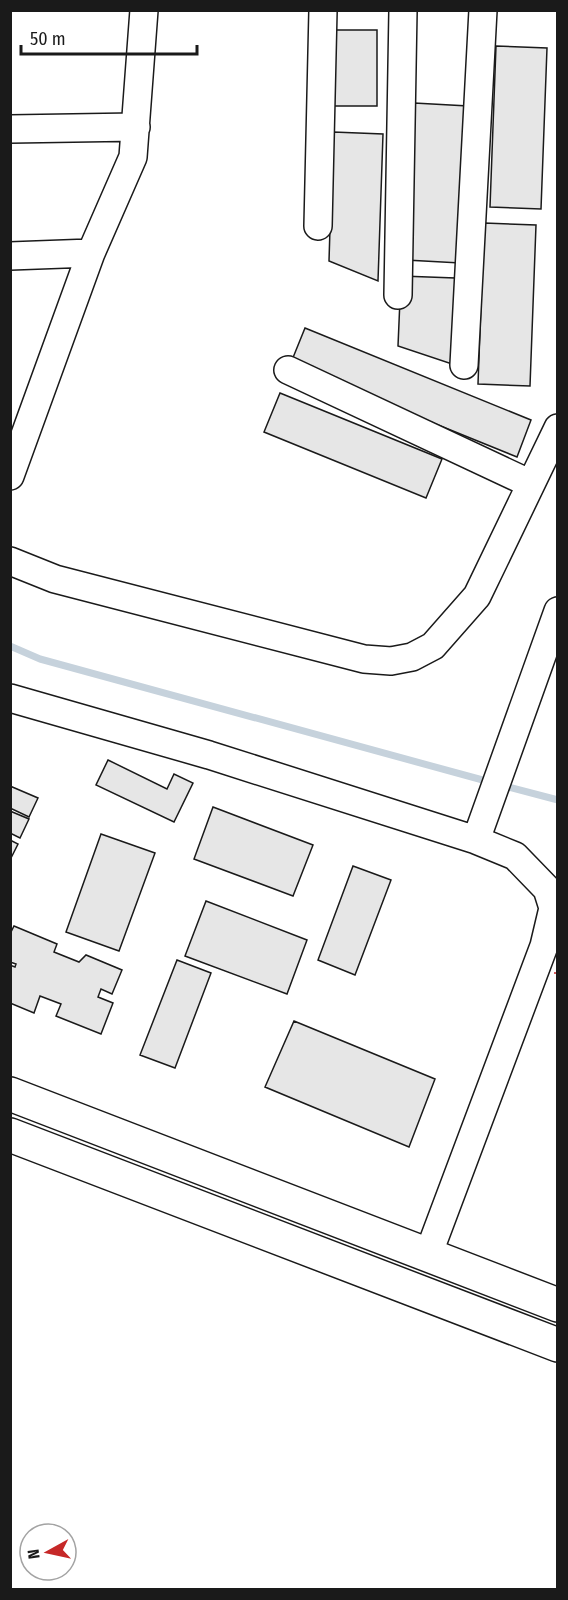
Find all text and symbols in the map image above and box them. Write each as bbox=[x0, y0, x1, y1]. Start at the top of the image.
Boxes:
scale bar bbox=[21, 18, 196, 56]
text: 50 m bbox=[30, 28, 66, 50]
north arrow bbox=[18, 1522, 78, 1582]
text: N bbox=[24, 1548, 44, 1560]

